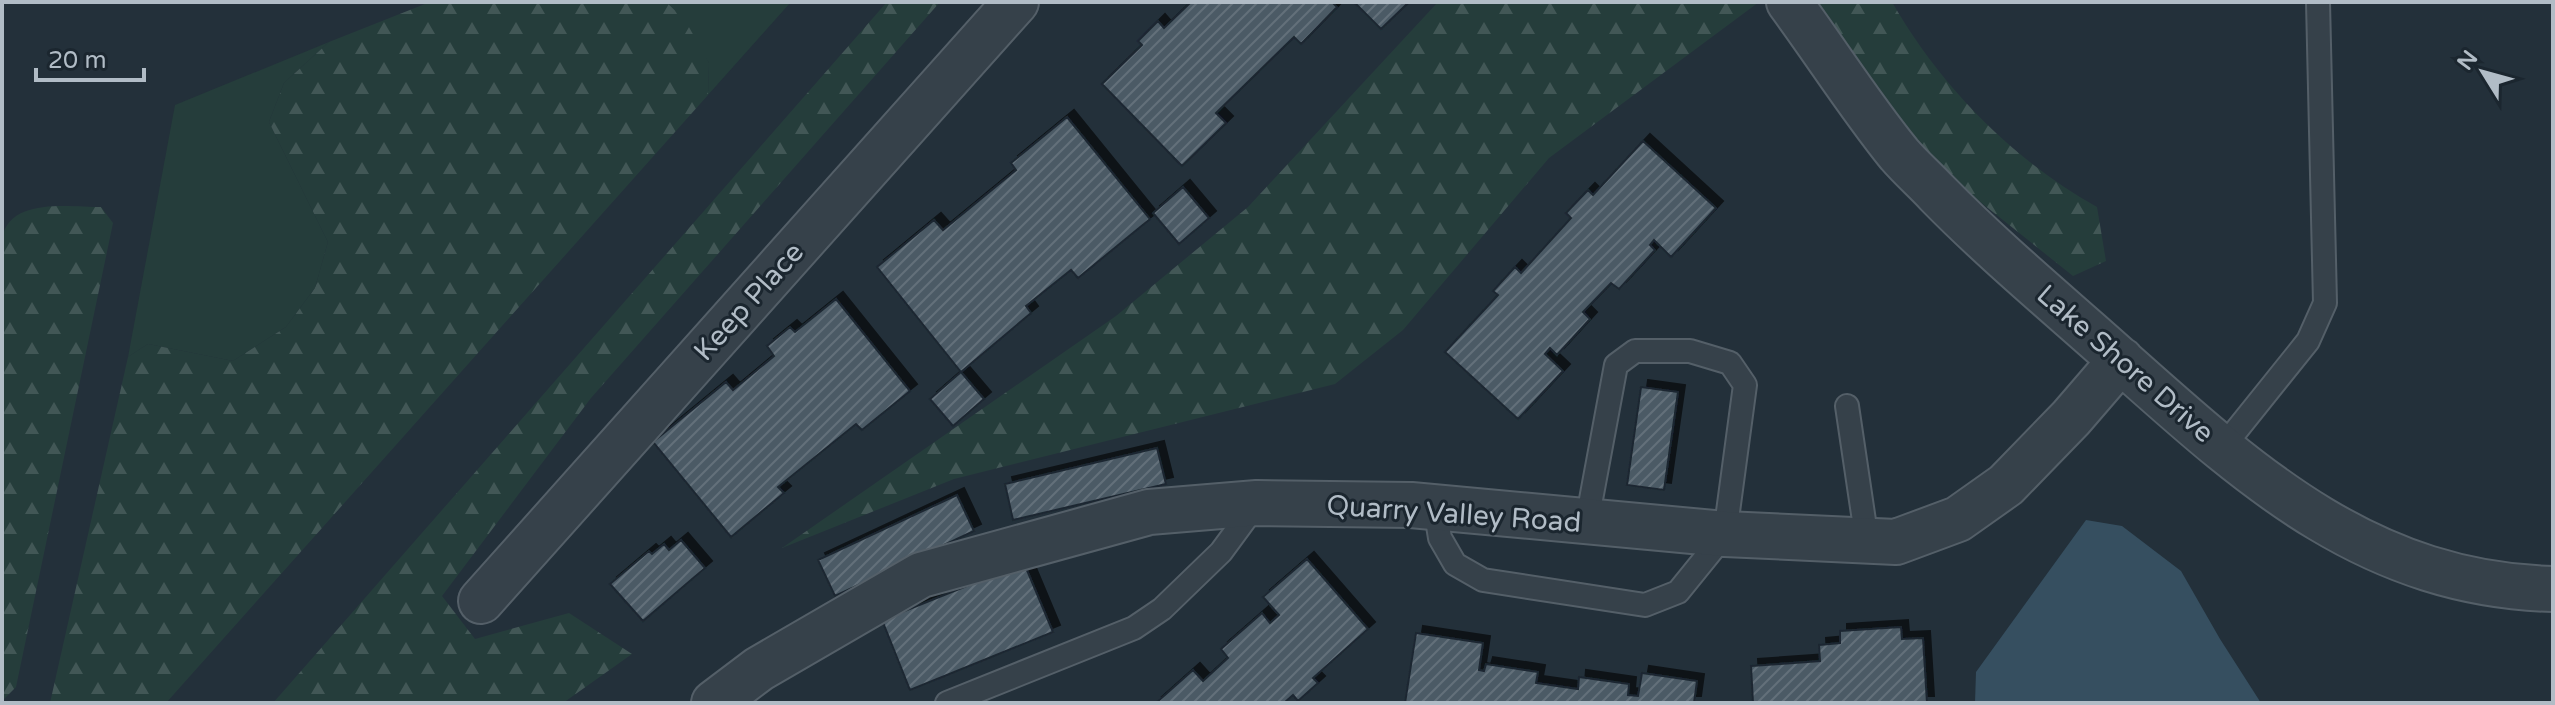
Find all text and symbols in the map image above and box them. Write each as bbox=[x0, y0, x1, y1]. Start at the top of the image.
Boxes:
scale bar bbox=[36, 32, 144, 82]
north arrow bbox=[2443, 32, 2523, 112]
text: 20 m bbox=[48, 46, 106, 75]
text: N bbox=[2452, 46, 2484, 75]
street label: Keep Place bbox=[687, 236, 811, 368]
street label: Lake Shore Drive bbox=[2030, 278, 2221, 450]
street label: Quarry Valley Road bbox=[1326, 488, 1582, 540]

